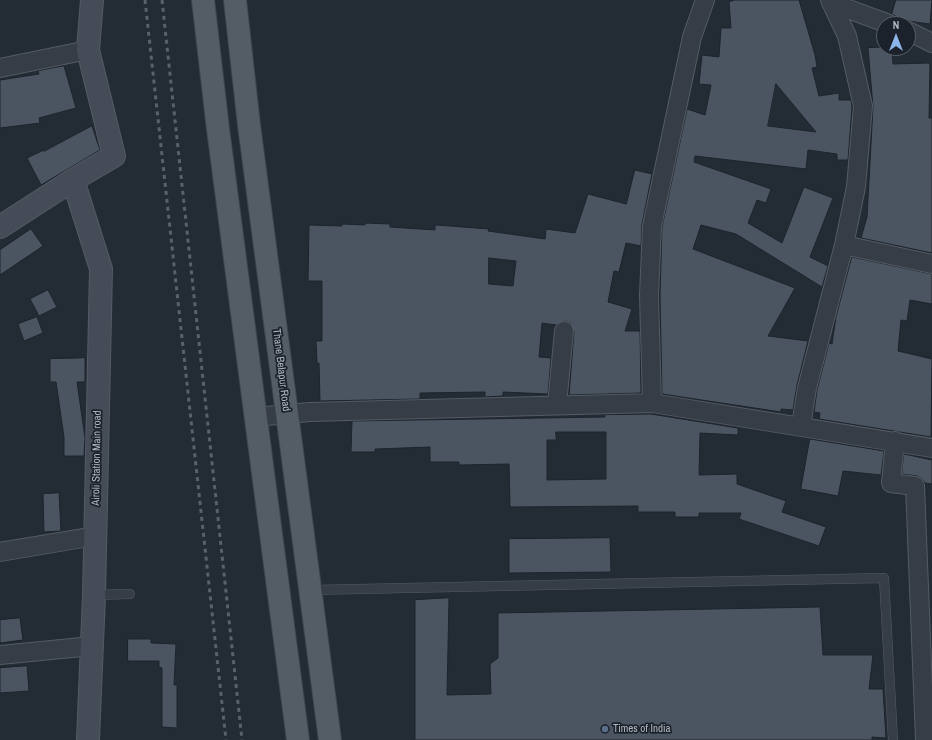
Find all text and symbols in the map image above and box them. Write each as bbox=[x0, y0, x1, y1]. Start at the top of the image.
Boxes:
north arrow bbox=[876, 16, 916, 56]
text: N bbox=[893, 18, 899, 32]
street label: Thane Belapur Road bbox=[269, 328, 293, 412]
street label: Airoli Station Main road bbox=[90, 410, 104, 506]
place label: Times of India bbox=[613, 722, 670, 736]
marker: Times of India bbox=[600, 724, 610, 734]

